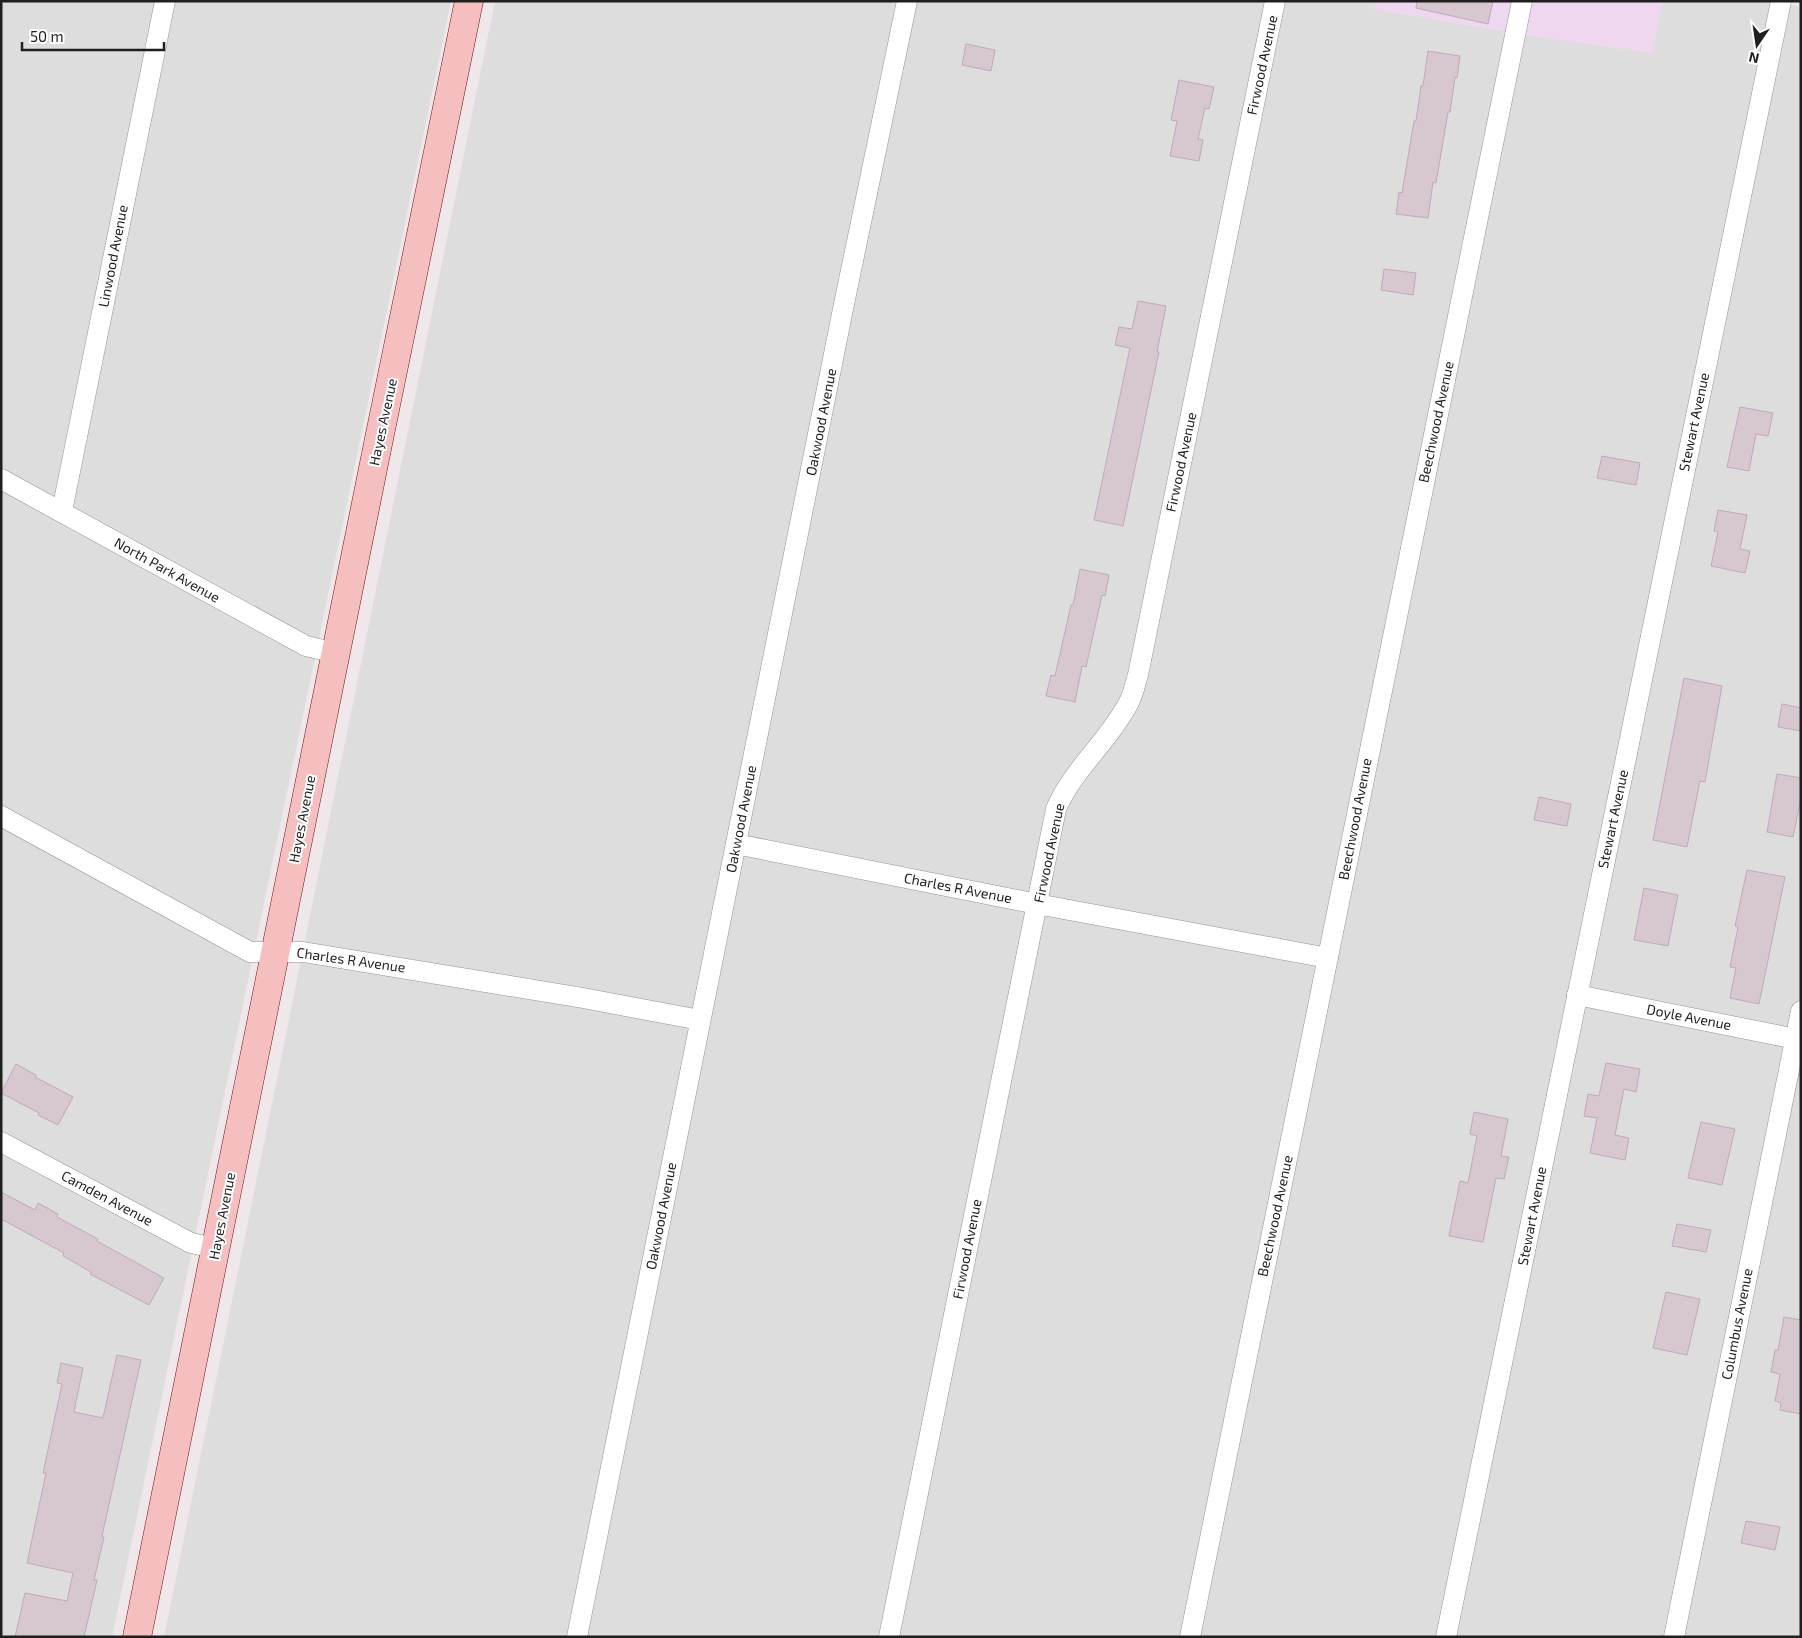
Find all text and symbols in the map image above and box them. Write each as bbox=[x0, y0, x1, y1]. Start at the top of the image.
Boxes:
street label: Firwood Avenue bbox=[1243, 13, 1280, 116]
scale bar bbox=[22, 20, 165, 52]
north arrow bbox=[1732, 20, 1782, 70]
text: 50 m bbox=[30, 27, 64, 45]
text: N bbox=[1747, 49, 1761, 68]
street label: Linwood Avenue bbox=[94, 203, 131, 309]
street label: Beechwood Avenue bbox=[1414, 360, 1457, 484]
street label: Oakwood Avenue bbox=[802, 367, 839, 477]
street label: Stewart Avenue bbox=[1675, 371, 1712, 473]
street label: Hayes Avenue bbox=[365, 377, 400, 467]
street label: Firwood Avenue bbox=[1162, 410, 1199, 513]
street label: North Park Avenue bbox=[111, 533, 223, 606]
street label: Beechwood Avenue bbox=[1334, 757, 1375, 881]
street label: Oakwood Avenue bbox=[722, 764, 759, 874]
street label: Stewart Avenue bbox=[1594, 768, 1631, 870]
street label: Hayes Avenue bbox=[285, 774, 318, 864]
street label: Firwood Avenue bbox=[1030, 801, 1067, 904]
street label: Charles R Avenue bbox=[903, 869, 1014, 906]
street label: Charles R Avenue bbox=[296, 943, 407, 976]
street label: Doyle Avenue bbox=[1645, 1000, 1733, 1033]
street label: Beechwood Avenue bbox=[1253, 1154, 1296, 1278]
street label: Oakwood Avenue bbox=[642, 1161, 679, 1271]
street label: Stewart Avenue bbox=[1514, 1165, 1549, 1267]
street label: Camden Avenue bbox=[59, 1166, 156, 1229]
street label: Hayes Avenue bbox=[205, 1171, 238, 1261]
street label: Firwood Avenue bbox=[948, 1197, 985, 1300]
street label: Columbus Avenue bbox=[1717, 1267, 1756, 1381]

